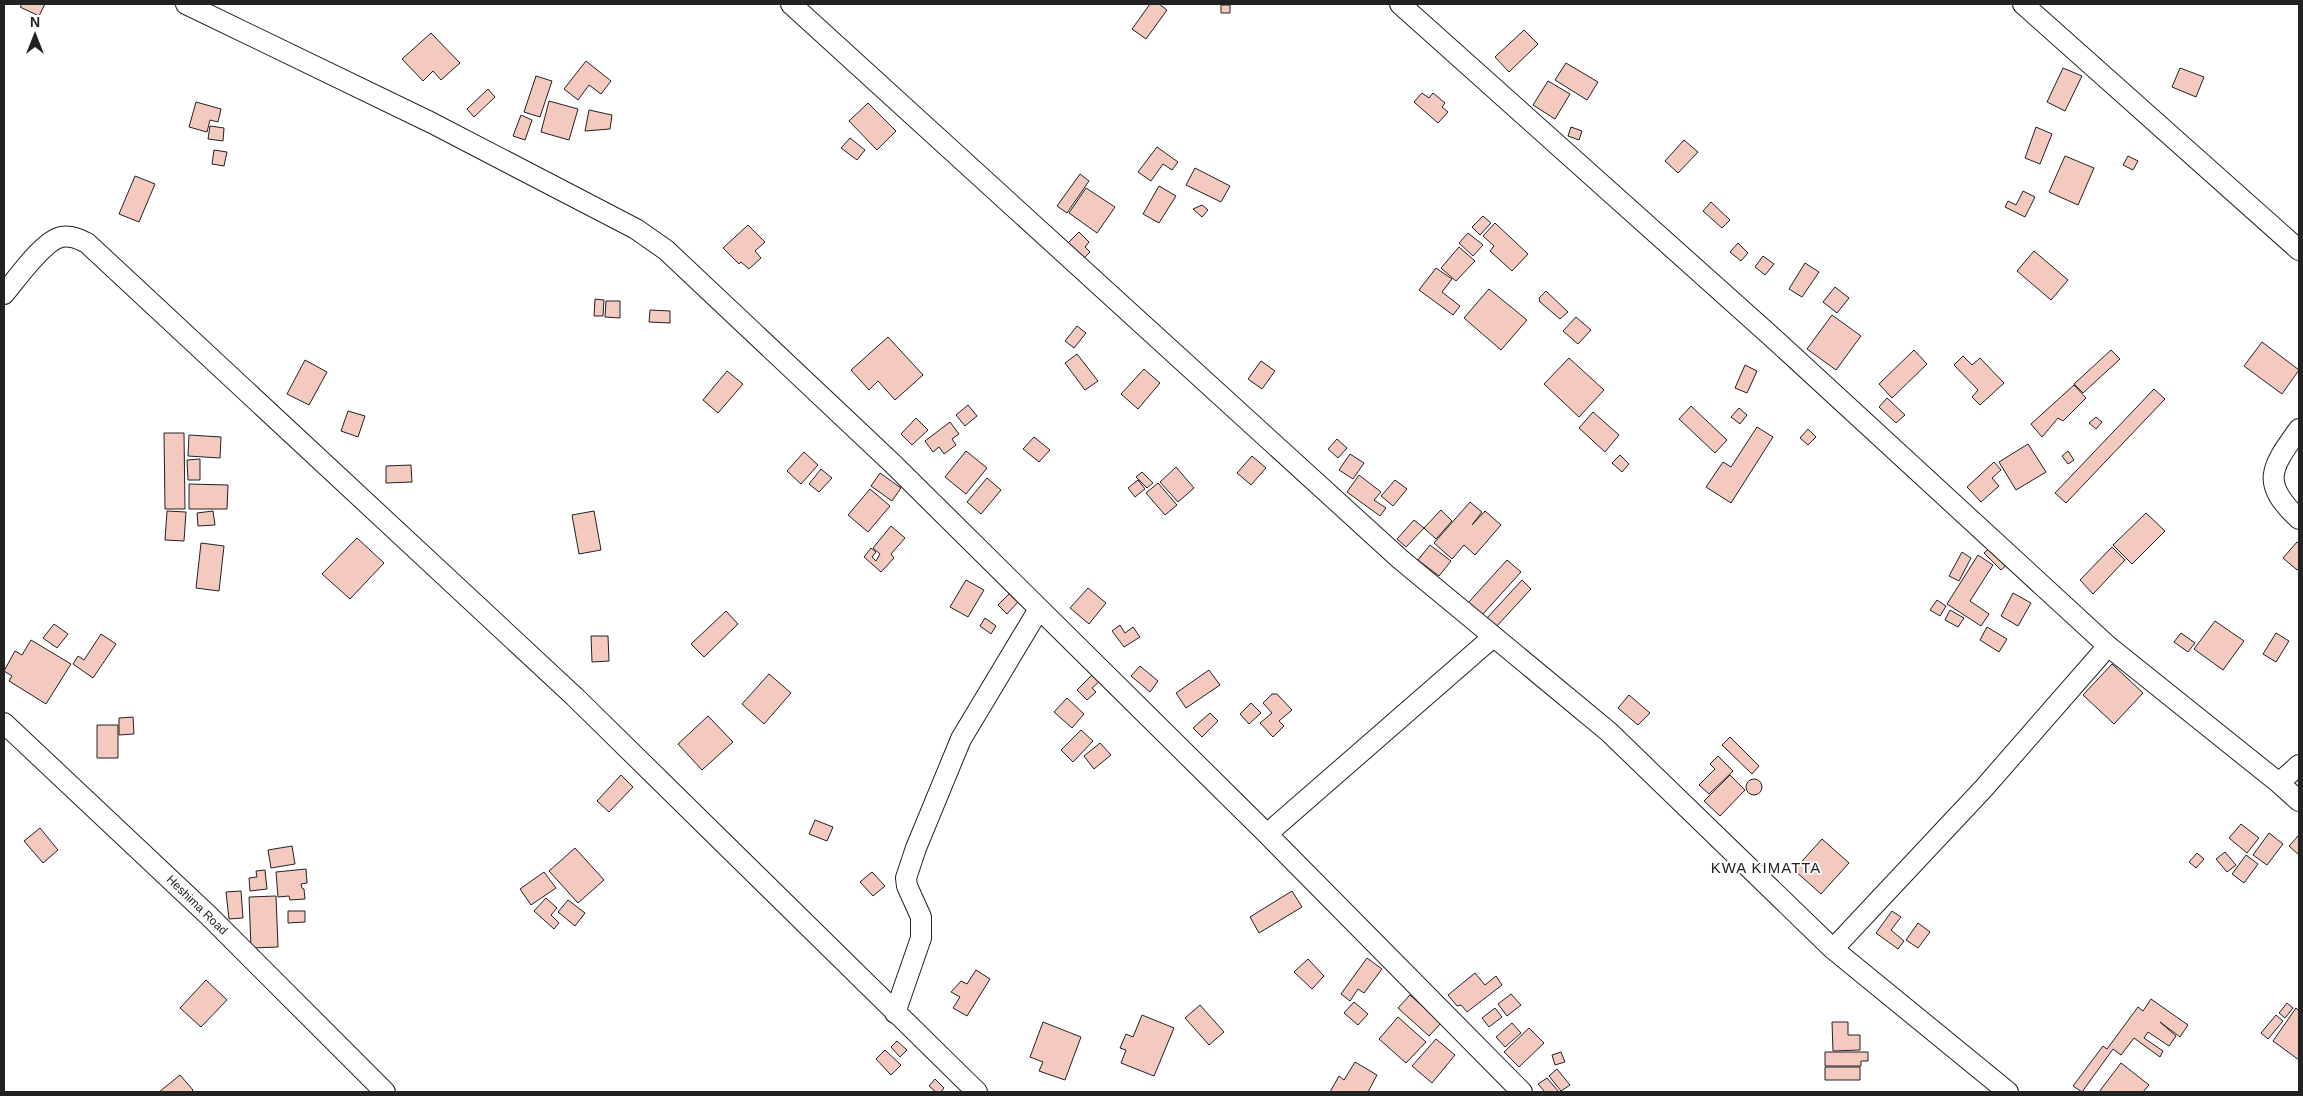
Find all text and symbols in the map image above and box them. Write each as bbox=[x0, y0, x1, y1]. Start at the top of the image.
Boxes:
north arrow bbox=[10, 10, 60, 60]
text: N bbox=[30, 14, 40, 30]
district label: KWA KIMATTA bbox=[1711, 859, 1821, 876]
street label: Heshima Road bbox=[164, 872, 230, 938]

